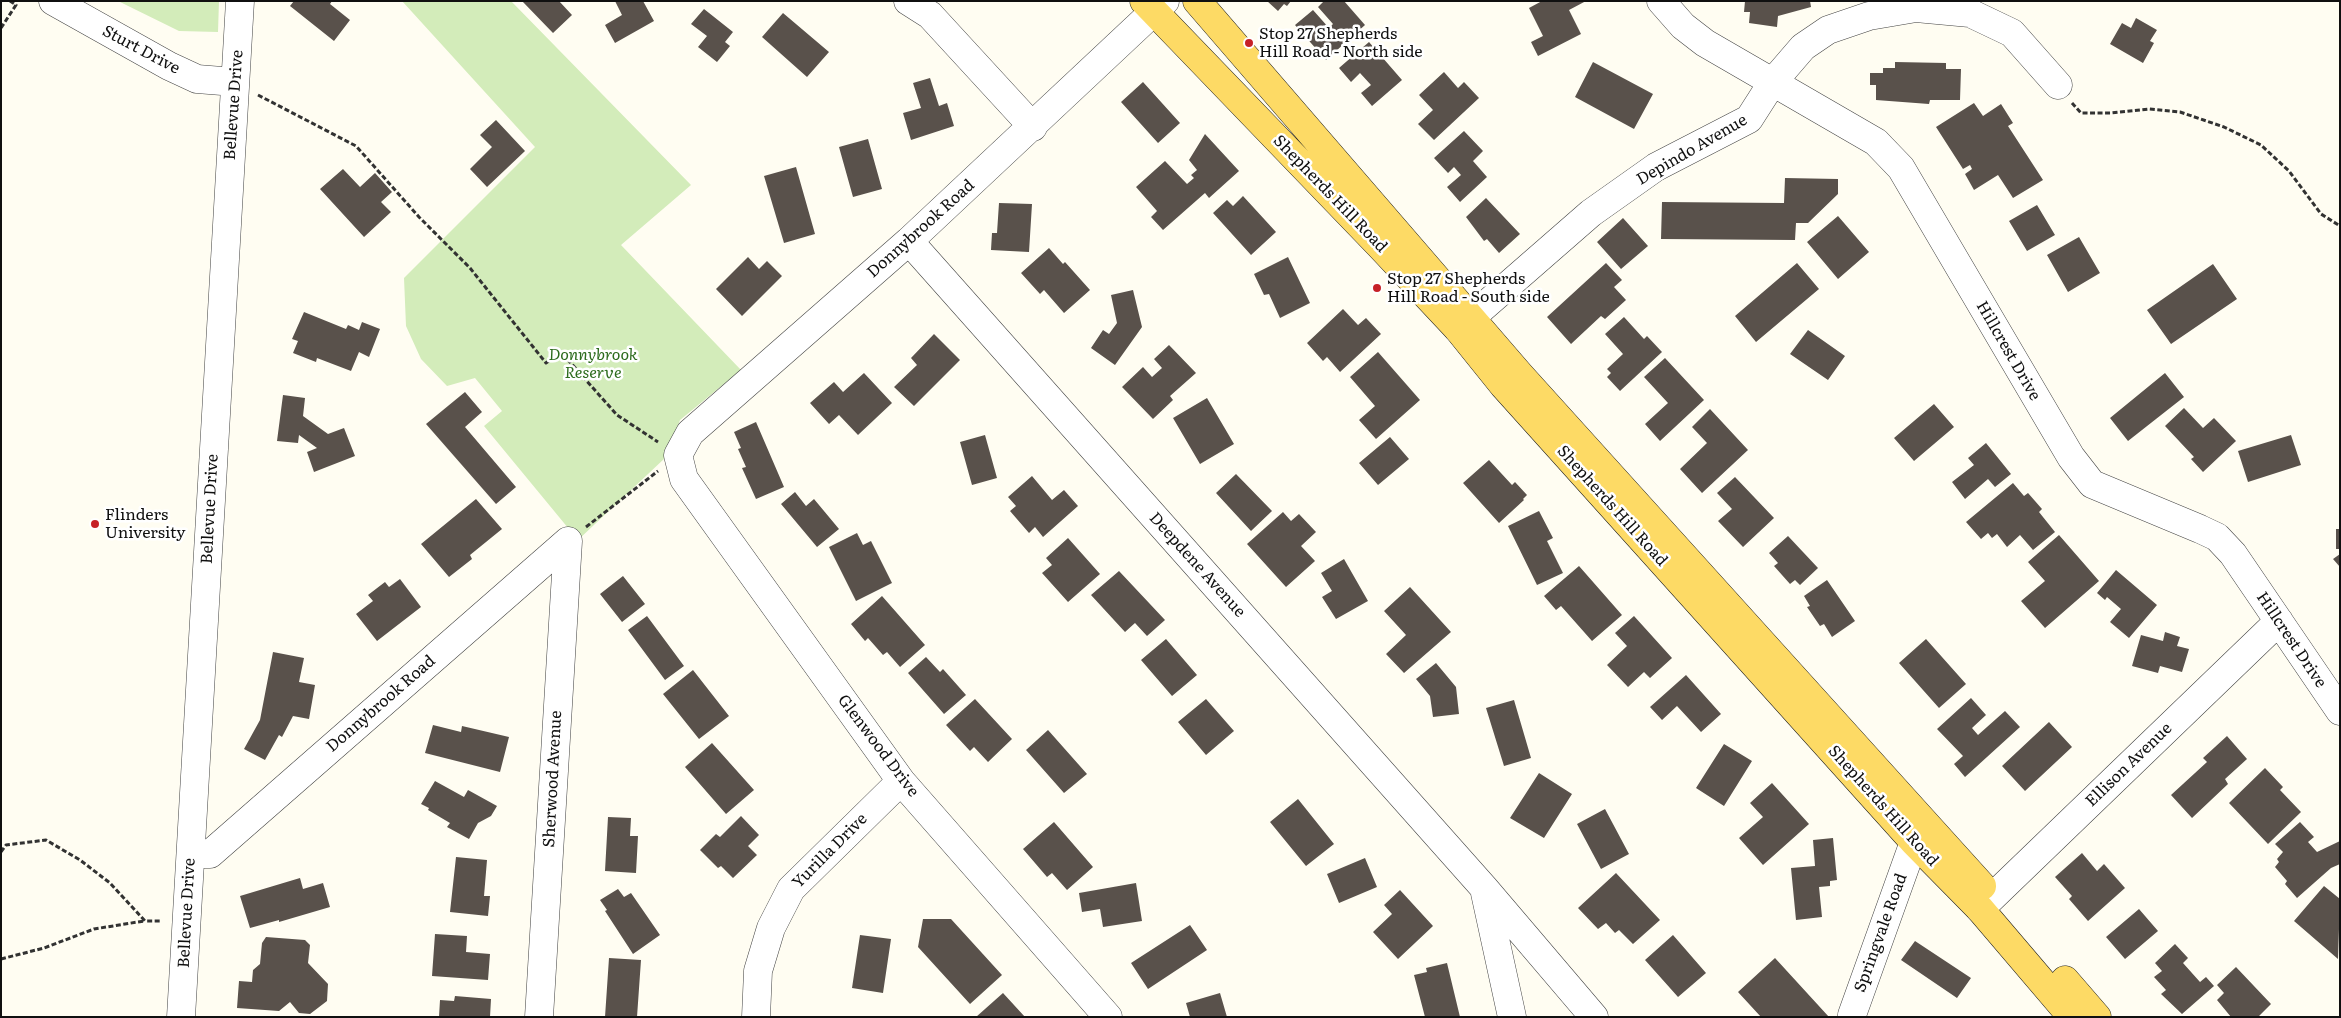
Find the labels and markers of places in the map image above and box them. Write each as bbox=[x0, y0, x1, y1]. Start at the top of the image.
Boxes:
place label: Stop 27 Shepherds Hill Road - North side bbox=[1259, 24, 1423, 62]
marker: Stop 27 Shepherds Hill Road - North side bbox=[1243, 37, 1255, 49]
place label: Stop 27 Shepherds Hill Road - South side bbox=[1387, 269, 1550, 307]
marker: Stop 27 Shepherds Hill Road - South side bbox=[1371, 282, 1383, 294]
place label: Flinders University bbox=[105, 505, 186, 543]
marker: Flinders University bbox=[89, 518, 101, 530]

